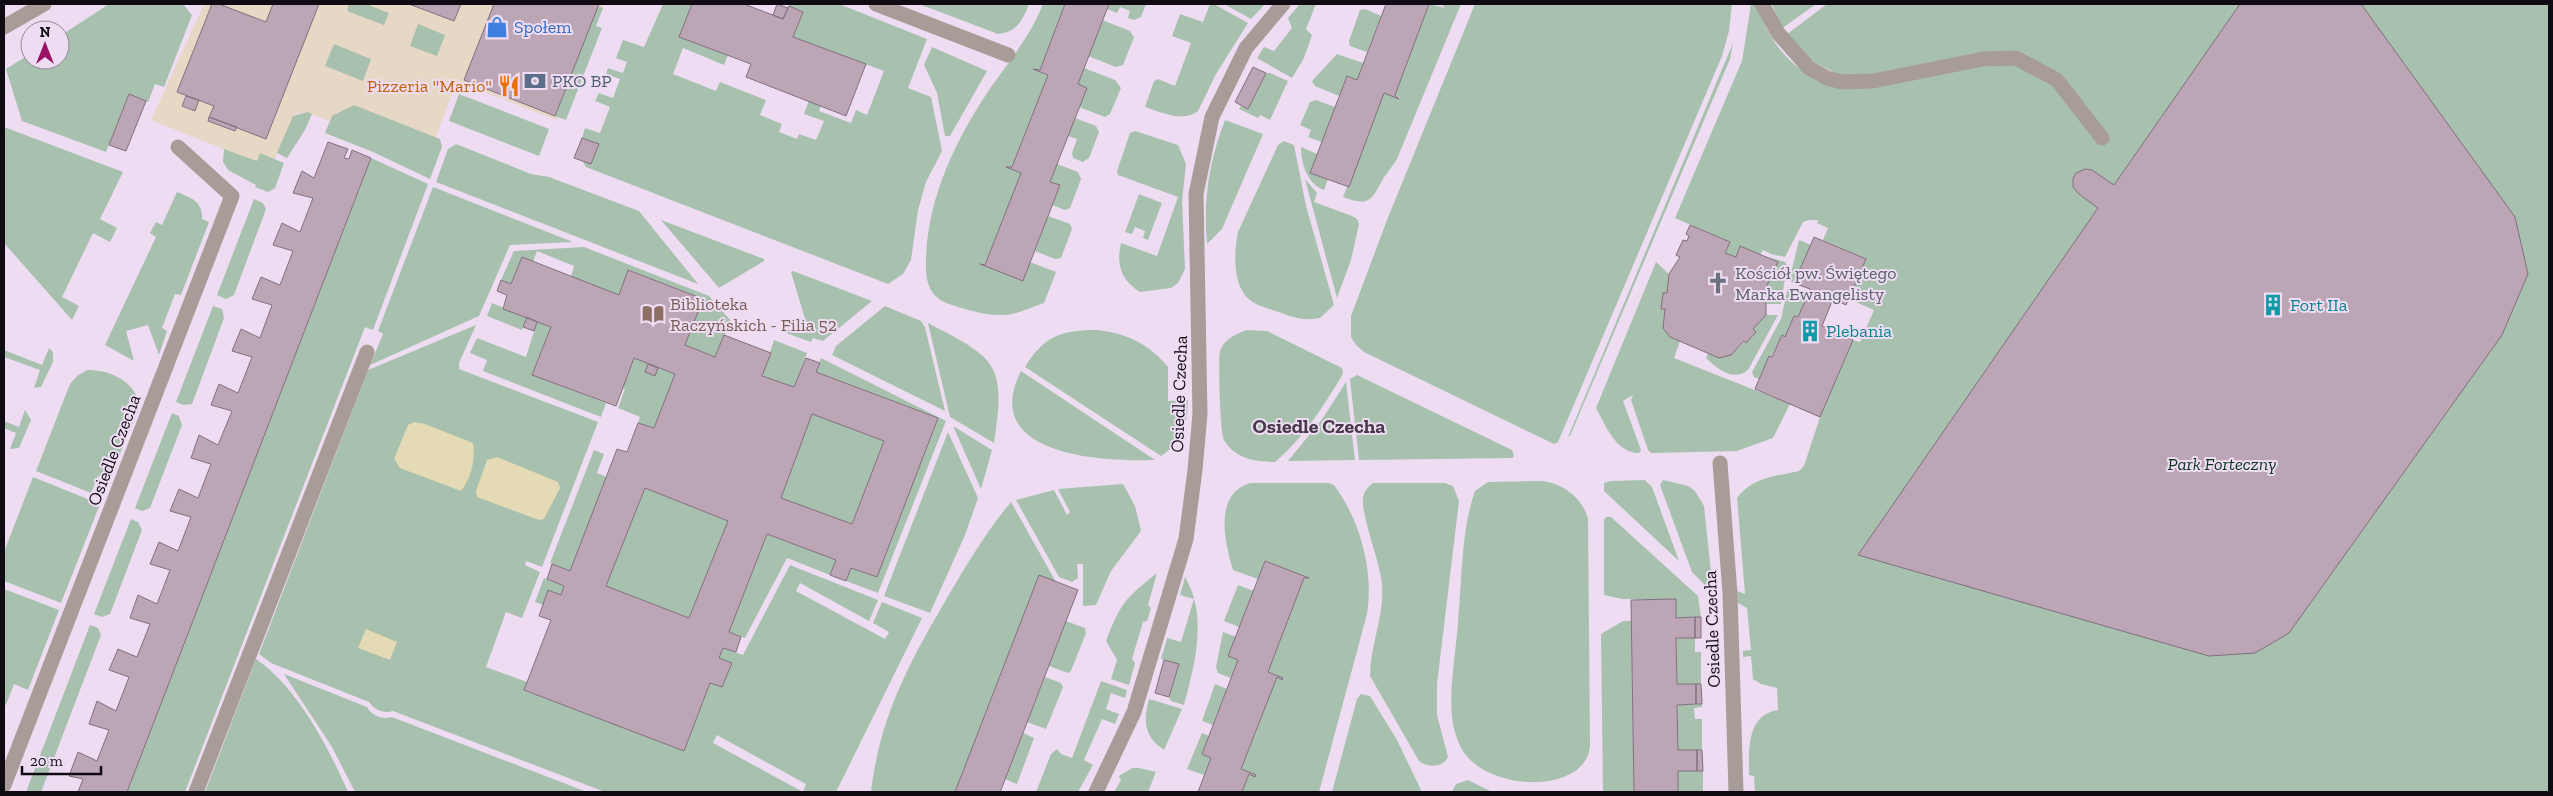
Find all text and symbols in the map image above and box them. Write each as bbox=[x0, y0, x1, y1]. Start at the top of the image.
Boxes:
shop icon: Społem bbox=[484, 14, 510, 40]
place label: Społem bbox=[514, 16, 572, 38]
north arrow bbox=[20, 20, 70, 70]
text: N bbox=[40, 24, 51, 41]
bank icon: PKO BP bbox=[522, 68, 548, 94]
place label: PKO BP bbox=[552, 70, 612, 92]
restaurant icon: Pizzeria "Mario" bbox=[496, 73, 522, 99]
place label: Pizzeria "Mario" bbox=[367, 75, 492, 97]
place label: Kościół pw. Świętego Marka Ewangelisty bbox=[1735, 262, 1897, 305]
church icon: Kościół pw. Świętego Marka Ewangelisty bbox=[1705, 270, 1731, 296]
building icon: Fort IIa bbox=[2260, 292, 2286, 318]
place label: Biblioteka Raczyńskich - Filia 52 bbox=[670, 293, 837, 336]
place label: Fort IIa bbox=[2290, 294, 2348, 316]
library icon: Biblioteka Raczyńskich - Filia 52 bbox=[640, 301, 666, 327]
building icon: Plebania bbox=[1797, 318, 1823, 344]
place label: Plebania bbox=[1826, 320, 1892, 342]
street label: Osiedle Czecha bbox=[1166, 335, 1192, 453]
street label: Osiedle Czecha bbox=[83, 391, 145, 509]
district label: Osiedle Czecha bbox=[1253, 414, 1385, 438]
park label: Park Forteczny bbox=[2168, 453, 2276, 475]
street label: Osiedle Czecha bbox=[1699, 570, 1725, 688]
scale bar bbox=[22, 744, 101, 776]
text: 20 m bbox=[30, 752, 63, 770]

